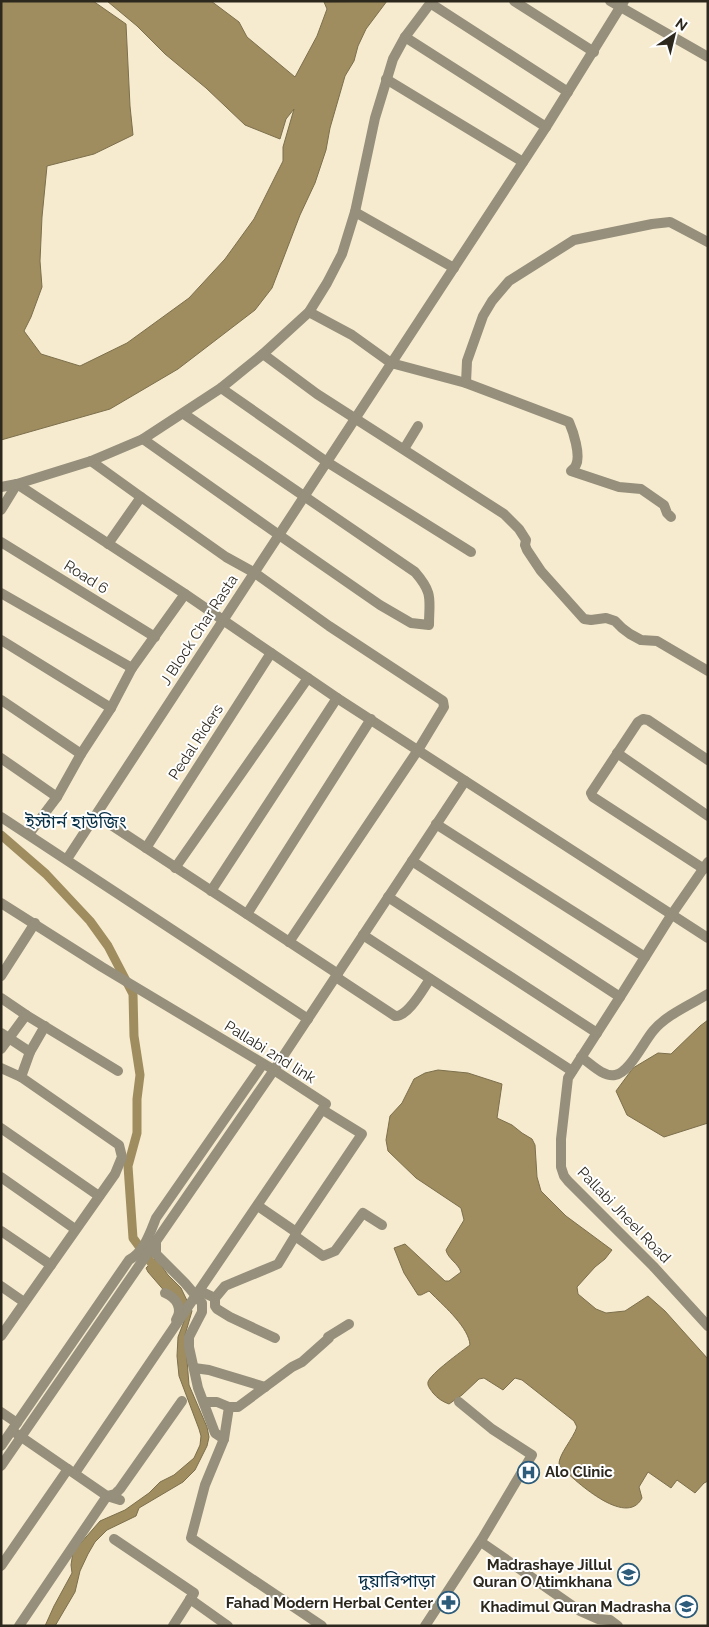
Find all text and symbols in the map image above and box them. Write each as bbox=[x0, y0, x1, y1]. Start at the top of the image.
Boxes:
north arrow bbox=[649, 10, 699, 60]
text: N bbox=[672, 15, 690, 34]
street label: Road 6 bbox=[61, 556, 111, 598]
street label: J Block Char Rasta bbox=[157, 571, 241, 689]
street label: Pedal Riders bbox=[165, 701, 227, 783]
district label: ইস্টার্ন হাউজিং bbox=[24, 811, 127, 832]
street label: Pallabi 2nd link bbox=[221, 1017, 319, 1087]
street label: Pallabi Jheel Road bbox=[574, 1163, 674, 1267]
hospital icon: Alo Clinic bbox=[517, 1460, 541, 1484]
place label: Alo Clinic bbox=[545, 1463, 613, 1481]
place label: Madrashaye Jillul Quran O Atimkhana bbox=[473, 1556, 612, 1591]
school or university icon: Madrashaye Jillul Quran O Atimkhana bbox=[616, 1562, 640, 1586]
district label: দুয়ারিপাড়া bbox=[358, 1570, 436, 1591]
pharmacy icon: Fahad Modern Herbal Center bbox=[437, 1591, 461, 1615]
place label: Fahad Modern Herbal Center bbox=[226, 1594, 433, 1612]
school or university icon: Khadimul Quran Madrasha bbox=[675, 1595, 699, 1619]
place label: Khadimul Quran Madrasha bbox=[480, 1598, 671, 1616]

